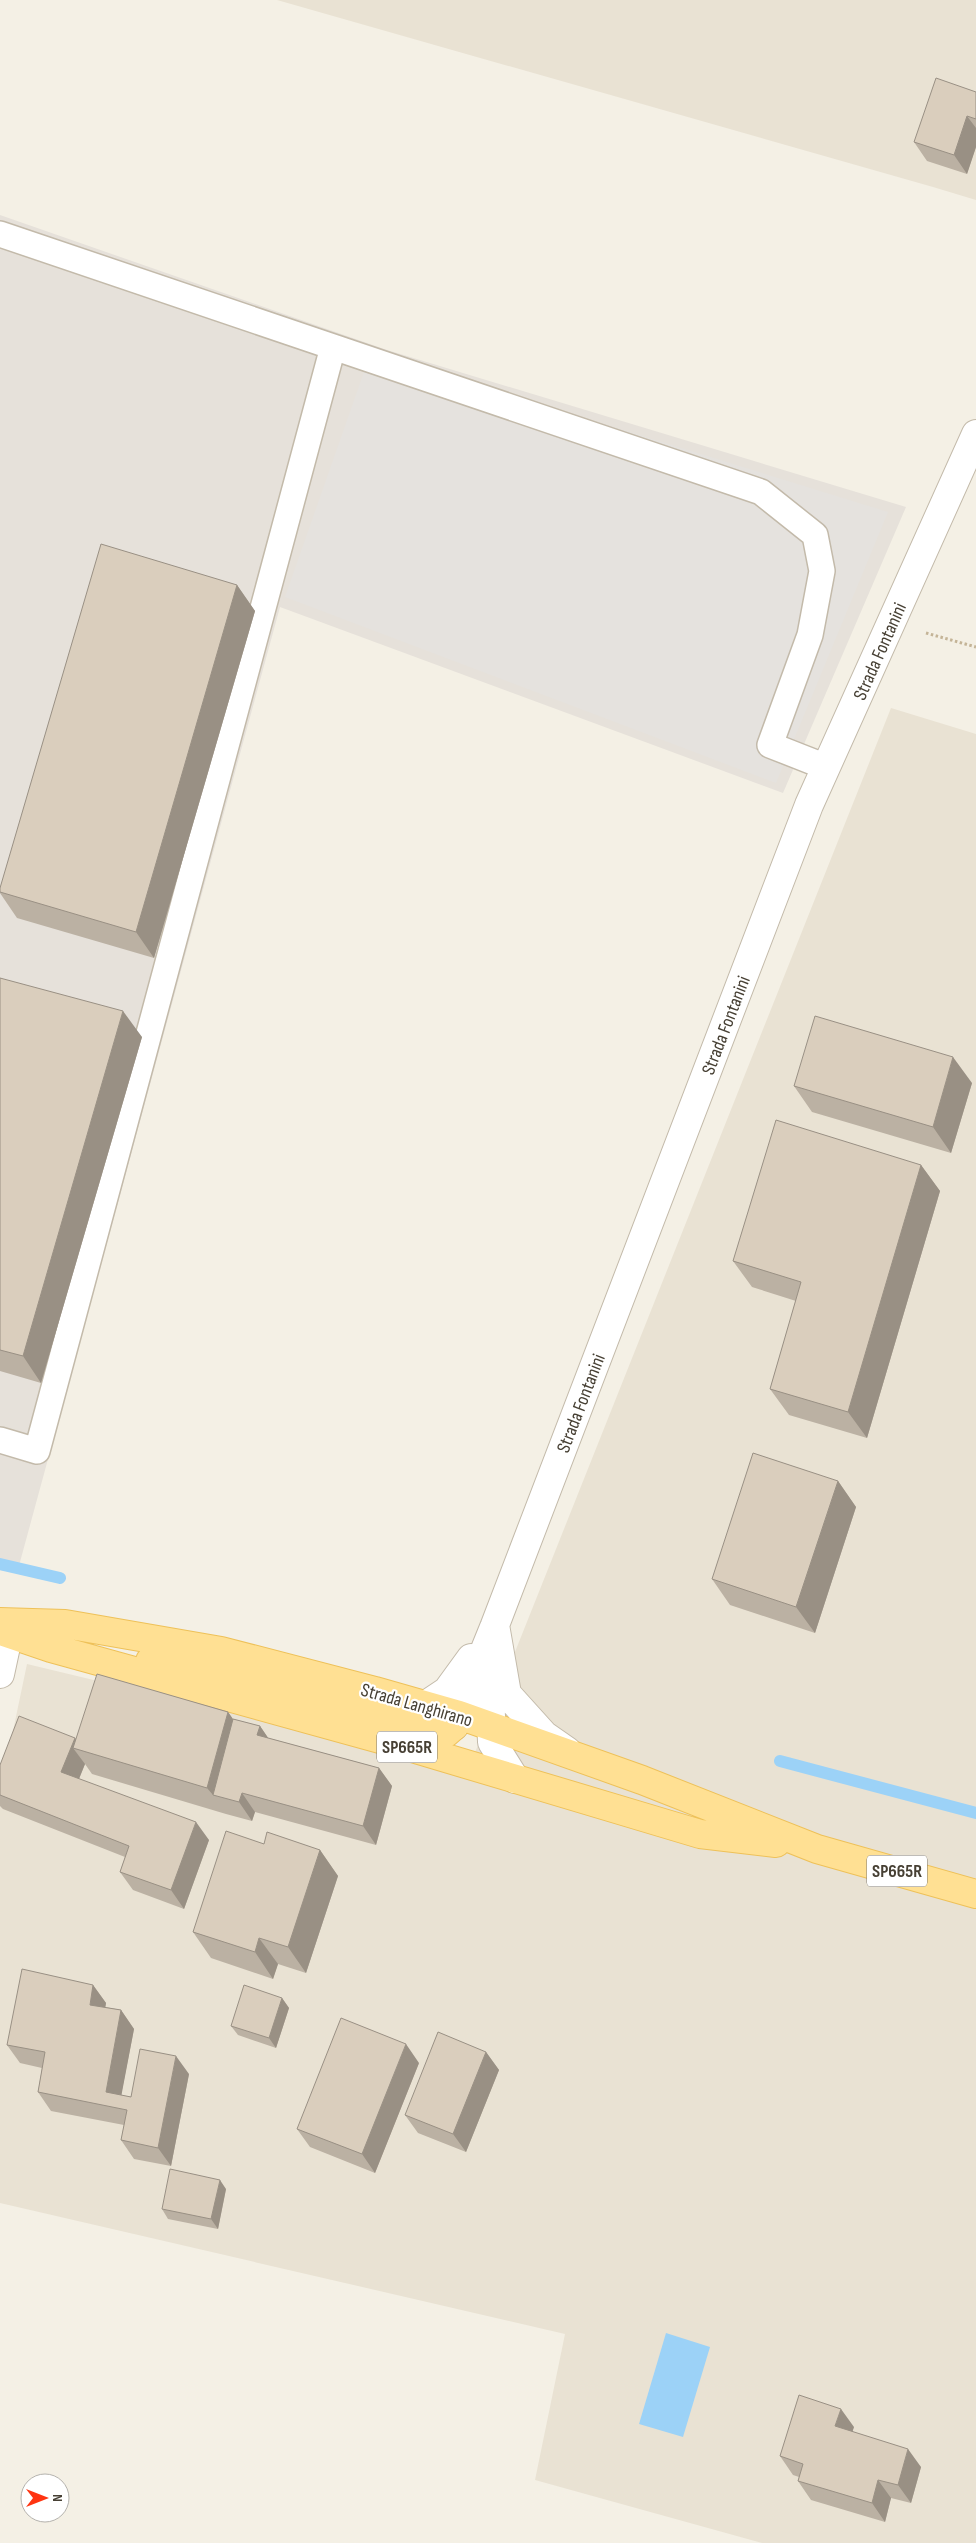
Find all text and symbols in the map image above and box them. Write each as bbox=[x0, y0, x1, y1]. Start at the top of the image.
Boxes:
street label: Strada Fontanini bbox=[849, 599, 912, 704]
street label: Strada Fontanini bbox=[697, 973, 756, 1078]
street label: Strada Fontanini bbox=[552, 1351, 611, 1456]
street label: Strada Langhirano bbox=[358, 1679, 475, 1732]
road number: SP665R bbox=[377, 1731, 437, 1762]
road number: SP665R bbox=[867, 1855, 927, 1886]
north arrow bbox=[20, 2473, 70, 2523]
text: N bbox=[49, 2494, 66, 2502]

